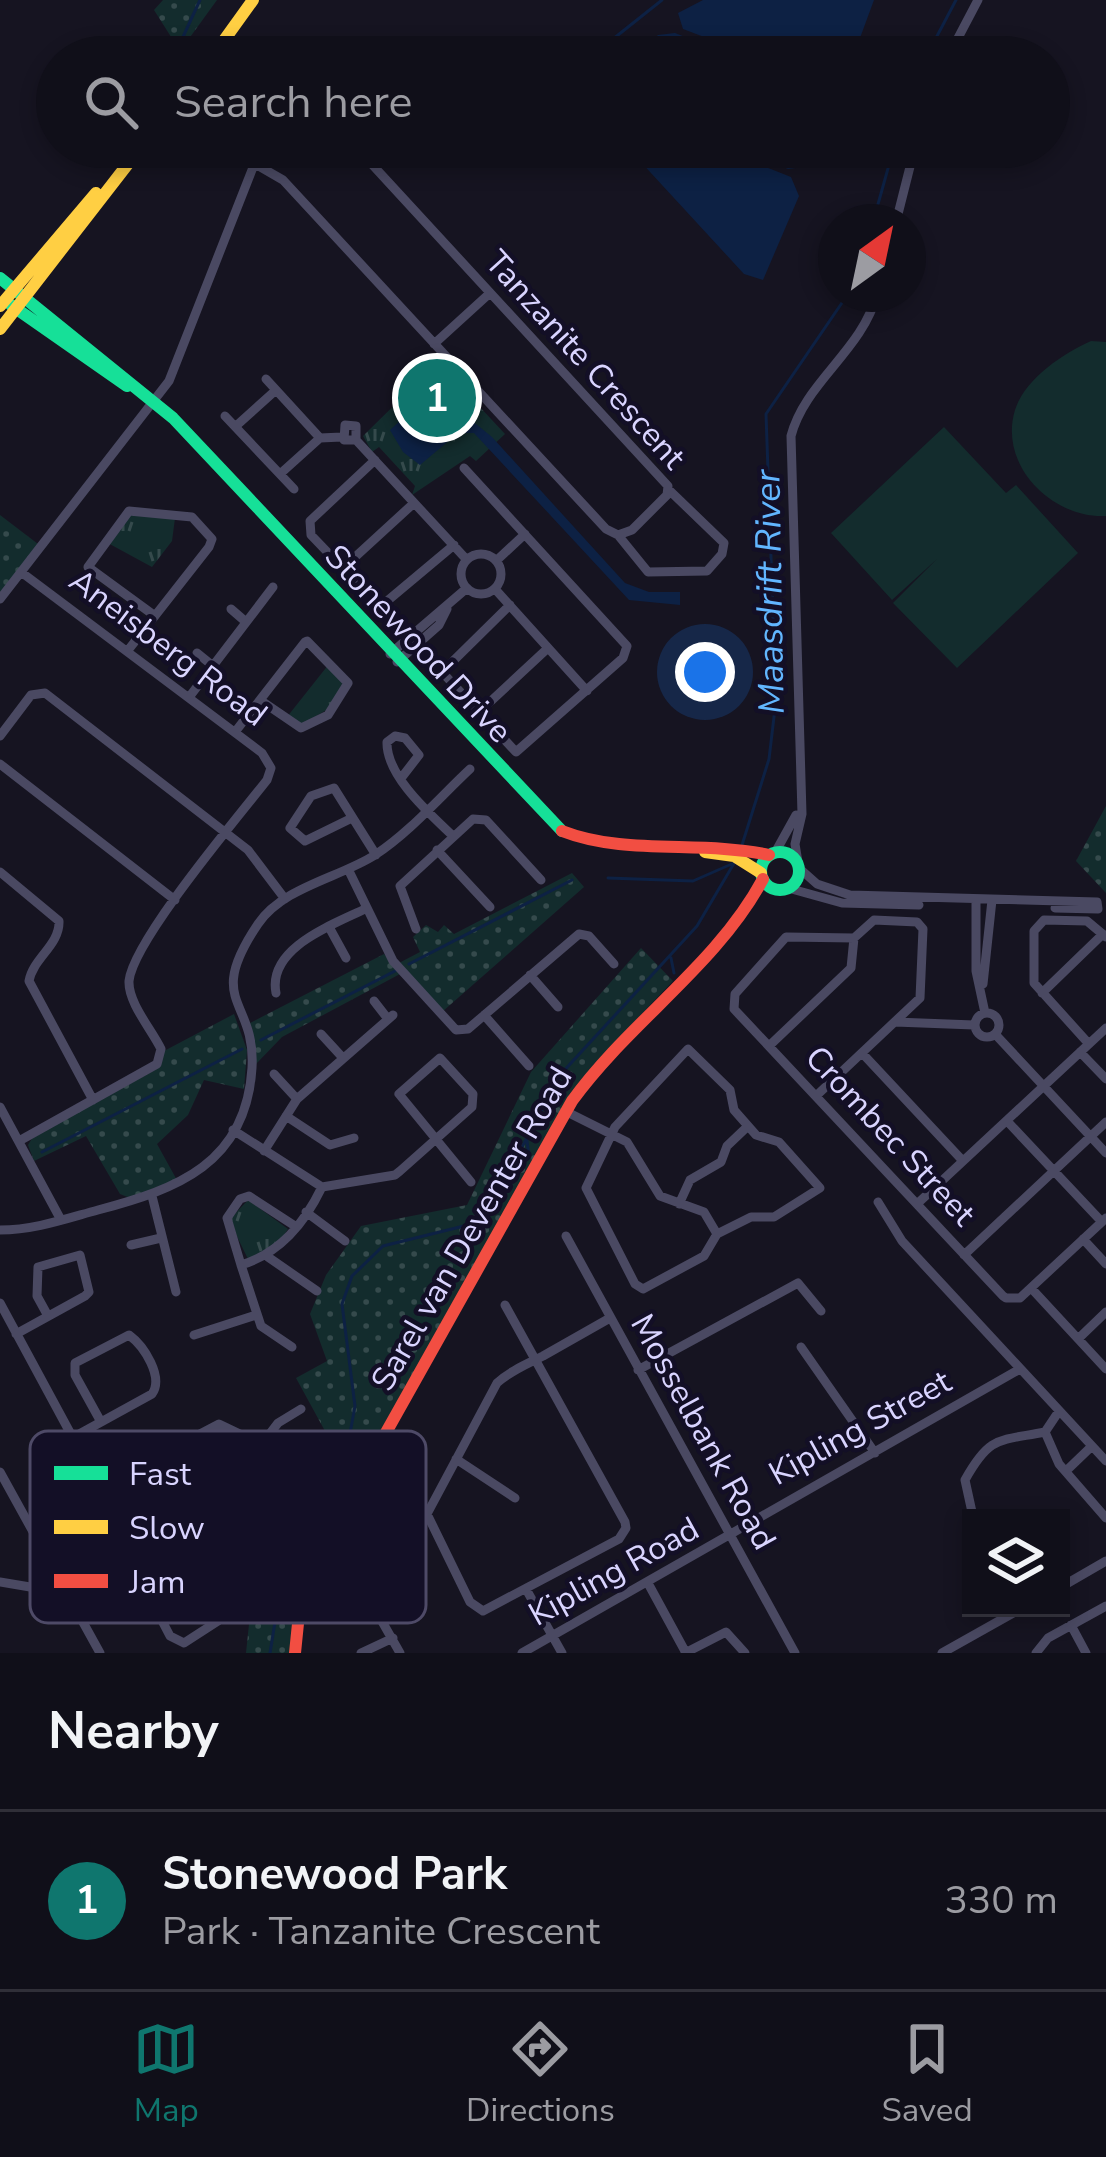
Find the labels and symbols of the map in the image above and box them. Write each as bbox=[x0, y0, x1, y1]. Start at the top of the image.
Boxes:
north arrow bbox=[818, 204, 926, 312]
street label: Tanzanite Crescent bbox=[475, 241, 696, 479]
pin: 1 bbox=[398, 353, 476, 443]
water label: Maasdrift River bbox=[743, 468, 797, 715]
street label: Stonewood Drive bbox=[314, 535, 522, 753]
street label: Aneisberg Road bbox=[60, 559, 276, 737]
your location bbox=[675, 642, 735, 702]
street label: Crombec Street bbox=[795, 1036, 986, 1236]
street label: Sarel van Deventer Road bbox=[361, 1059, 583, 1399]
street label: Mosselbank Road bbox=[620, 1306, 786, 1558]
street label: Kipling Street bbox=[761, 1359, 959, 1497]
legend bbox=[30, 1431, 426, 1623]
text: Fast bbox=[129, 1452, 192, 1497]
text: Slow bbox=[129, 1506, 205, 1551]
street label: Kipling Road bbox=[521, 1507, 707, 1637]
text: Jam bbox=[128, 1560, 185, 1605]

